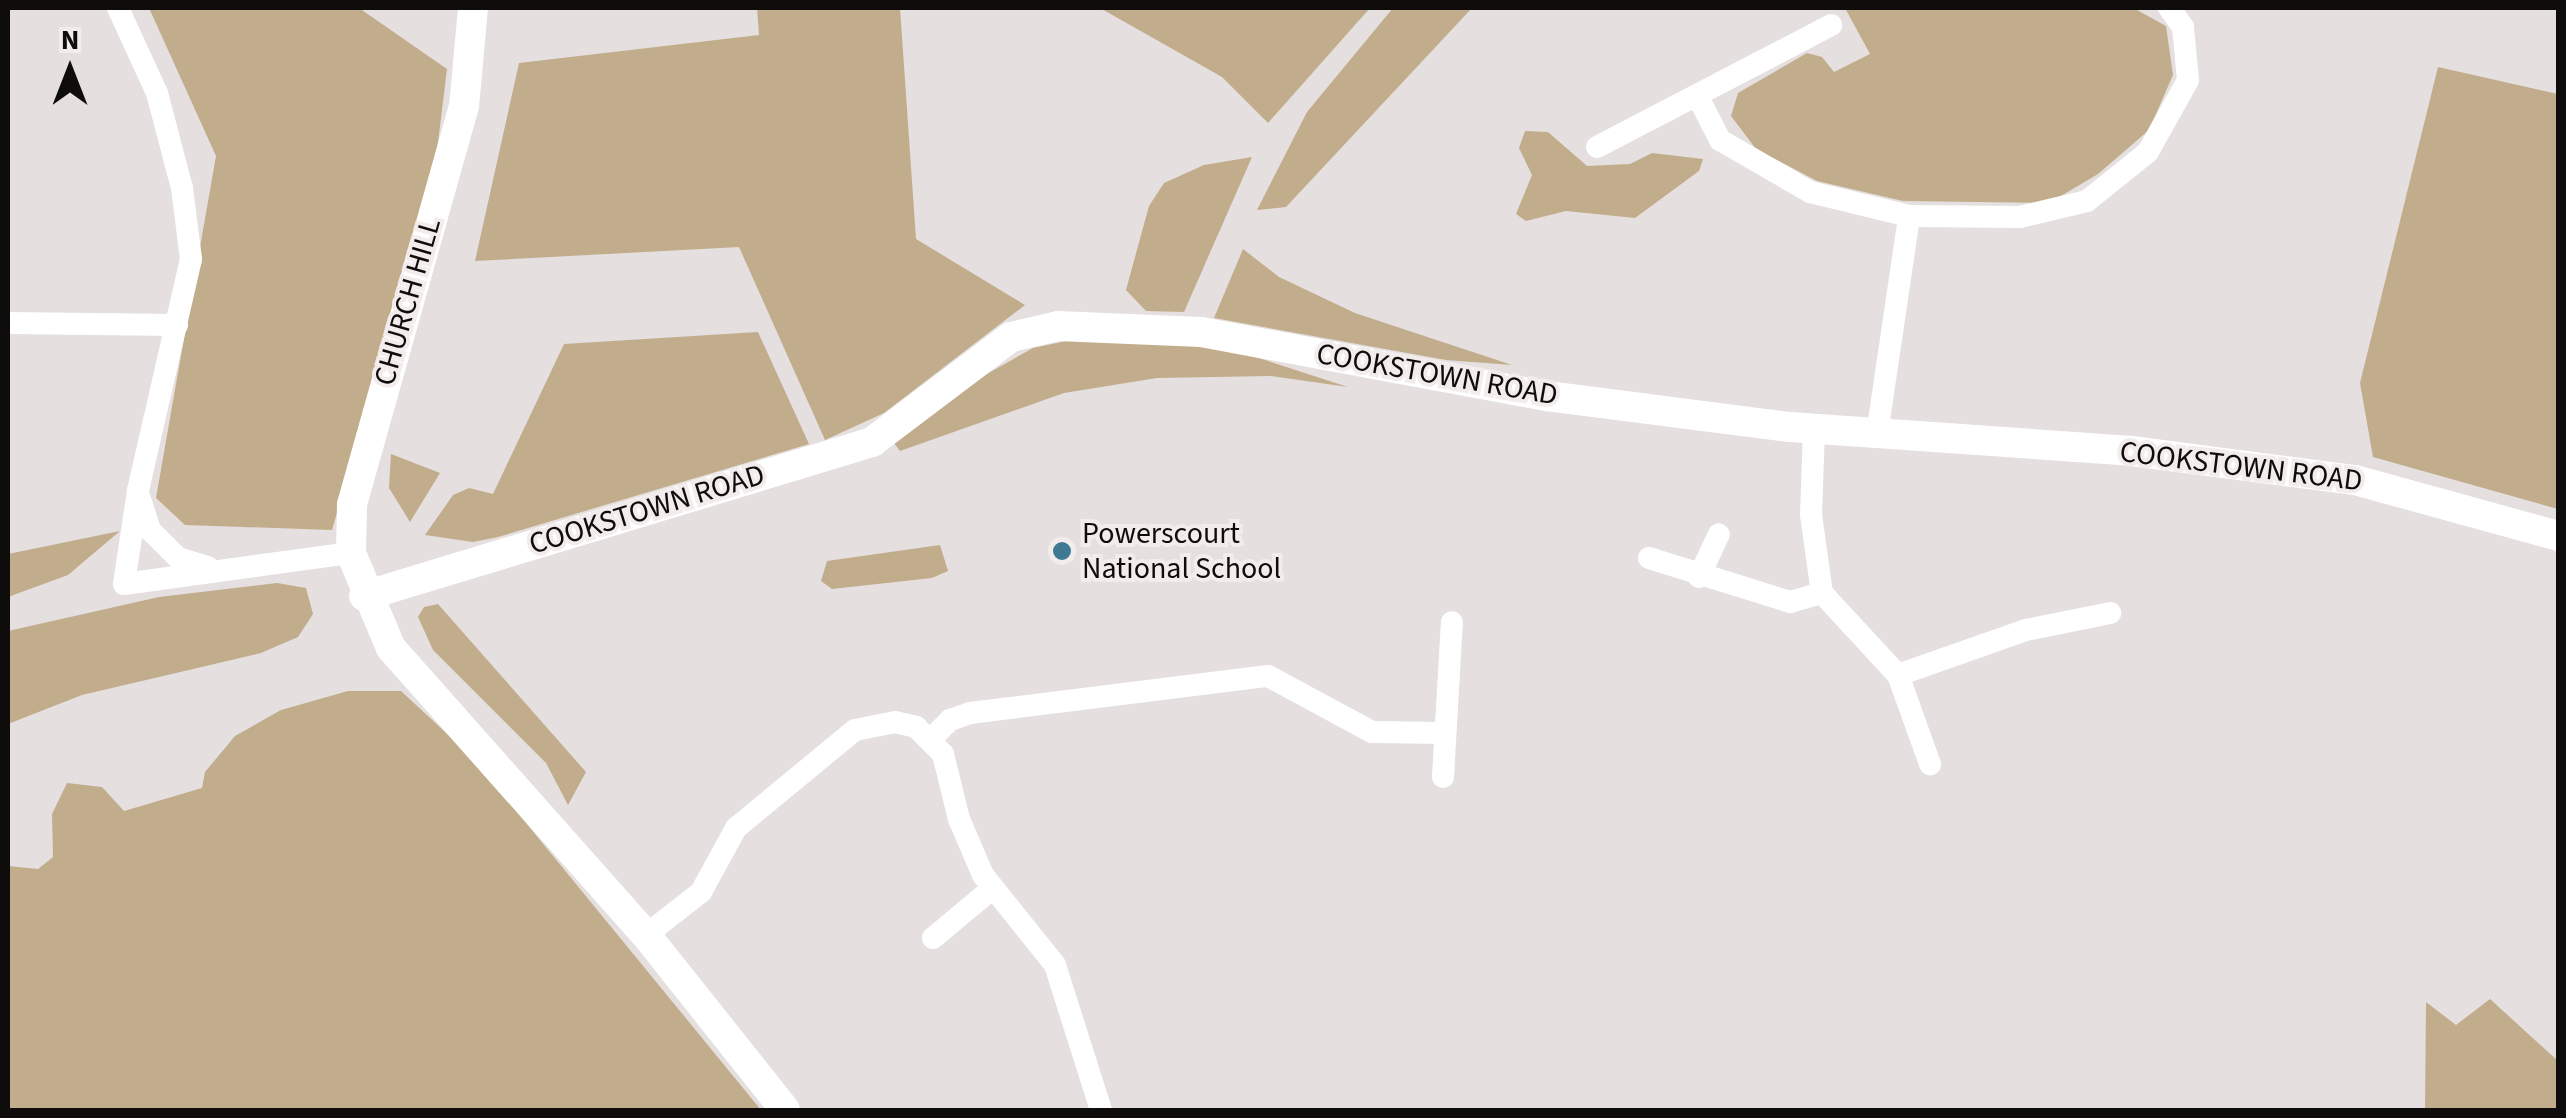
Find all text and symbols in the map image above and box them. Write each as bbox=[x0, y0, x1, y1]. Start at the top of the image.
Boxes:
north arrow bbox=[20, 20, 120, 120]
text: N bbox=[61, 20, 79, 60]
street label: CHURCH HILL bbox=[367, 214, 449, 390]
street label: COOKSTOWN ROAD bbox=[1314, 336, 1560, 414]
street label: COOKSTOWN ROAD bbox=[2118, 434, 2364, 500]
street label: COOKSTOWN ROAD bbox=[525, 457, 769, 563]
place label: Powerscourt National School bbox=[1082, 516, 1281, 586]
marker: Powerscourt National School bbox=[1051, 540, 1073, 562]

